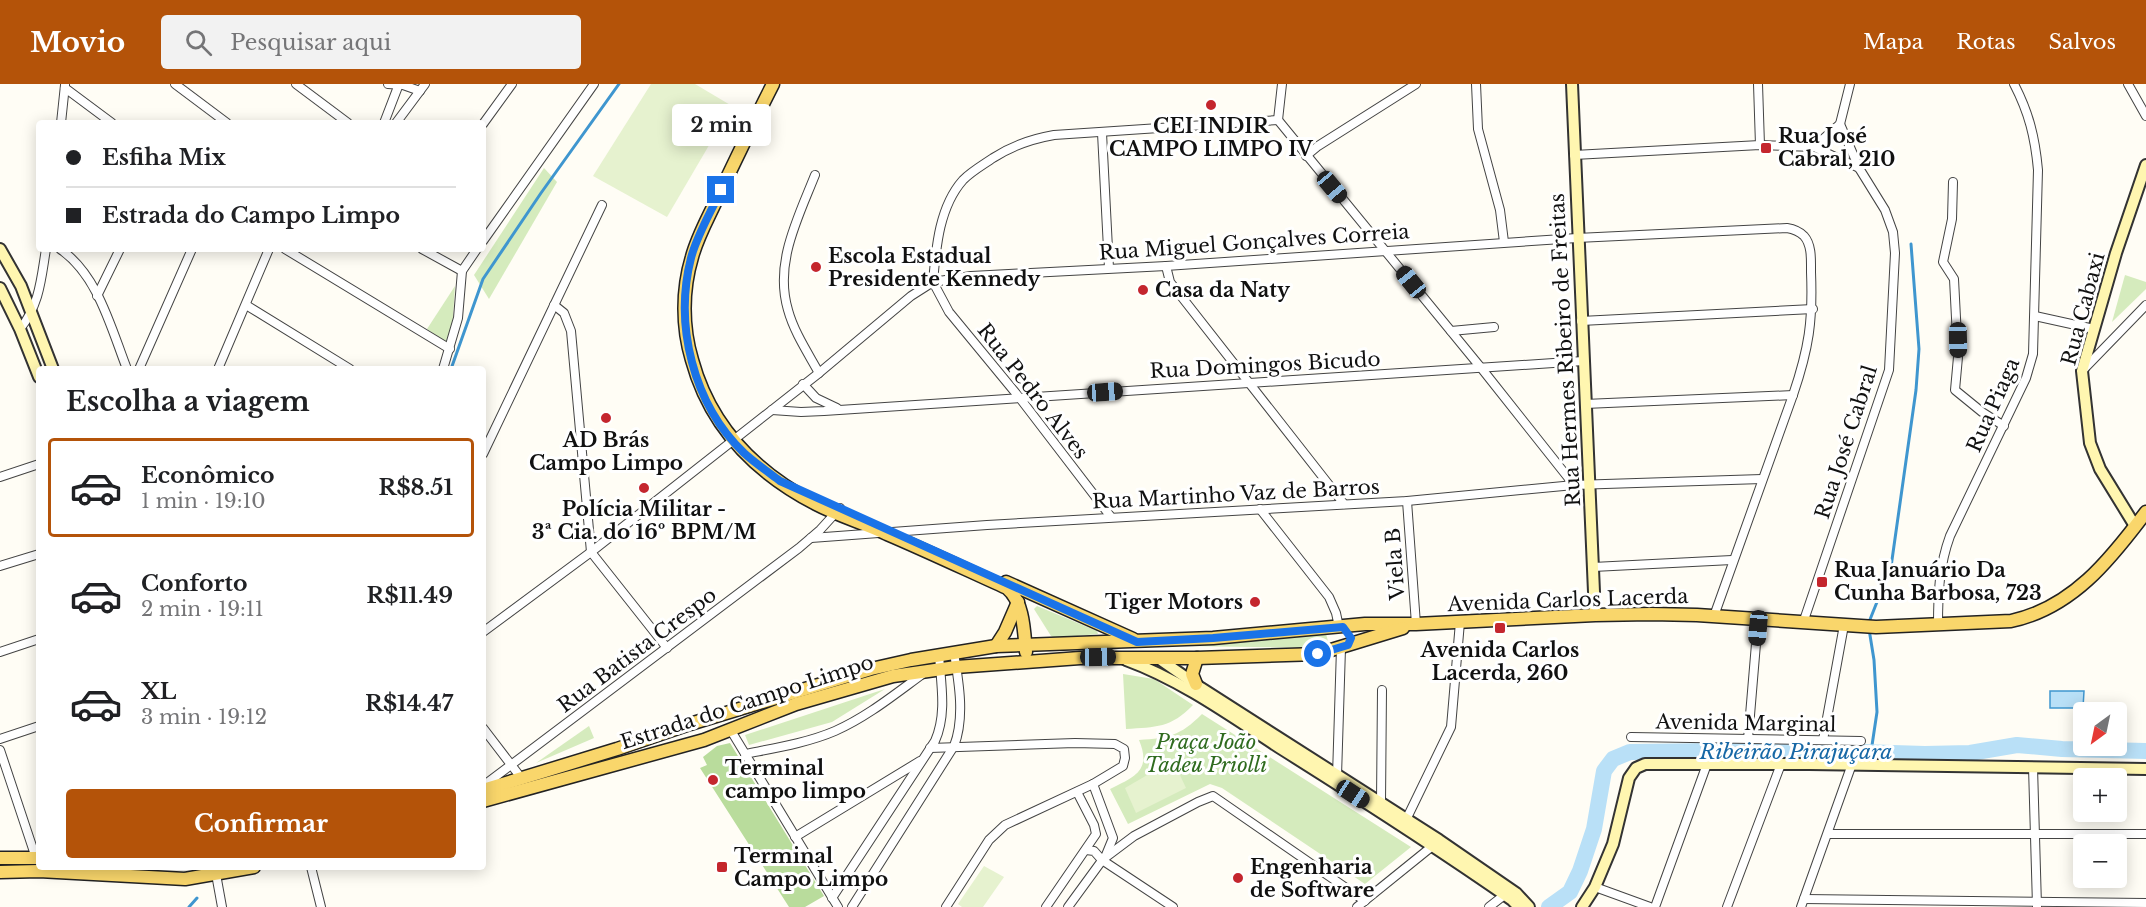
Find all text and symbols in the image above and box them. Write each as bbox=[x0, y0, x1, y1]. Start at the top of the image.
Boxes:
search box bbox=[161, 15, 581, 69]
text: Movio bbox=[30, 25, 125, 60]
icon: search bbox=[182, 26, 215, 59]
text: Pesquisar aqui bbox=[230, 29, 391, 56]
text: Mapa bbox=[1863, 29, 1923, 55]
text: Rotas bbox=[1956, 29, 2016, 55]
text: Salvos bbox=[2049, 29, 2116, 55]
marker: CEI INDIR CAMPO LIMPO IV bbox=[1204, 98, 1218, 112]
callout: 2 min bbox=[672, 103, 771, 145]
text: 2 min bbox=[690, 113, 753, 137]
place label: CEI INDIR CAMPO LIMPO IV bbox=[1109, 114, 1314, 161]
place label: Rua José Cabral, 210 bbox=[1778, 124, 1895, 171]
marker: Rua José Cabral, 210 bbox=[1759, 141, 1773, 155]
text: Esfiha Mix bbox=[102, 144, 226, 171]
car bbox=[1314, 167, 1350, 207]
route end bbox=[707, 176, 734, 203]
street label: Rua Hermes Ribeiro de Freitas bbox=[1545, 193, 1585, 507]
text: Estrada do Campo Limpo bbox=[102, 202, 400, 229]
street label: Rua Miguel Gonçalves Correia bbox=[1098, 219, 1411, 265]
place label: Escola Estadual Presidente Kennedy bbox=[828, 244, 1041, 291]
street label: Rua Cabaxi bbox=[2056, 250, 2110, 368]
marker: Escola Estadual Presidente Kennedy bbox=[809, 260, 823, 274]
car bbox=[1393, 262, 1429, 302]
place label: Casa da Naty bbox=[1155, 278, 1291, 302]
marker: Casa da Naty bbox=[1136, 283, 1150, 297]
street label: Rua Pedro Alves bbox=[973, 318, 1093, 464]
car bbox=[1949, 322, 1967, 358]
street label: Rua Domingos Bicudo bbox=[1149, 347, 1381, 383]
street label: Rua Piaga bbox=[1962, 353, 2025, 456]
street label: Rua José Cabral bbox=[1810, 362, 1882, 522]
car bbox=[1086, 382, 1124, 402]
text: Escolha a viagem bbox=[66, 385, 310, 418]
marker: AD Brás Campo Limpo bbox=[599, 411, 613, 425]
place label: AD Brás Campo Limpo bbox=[529, 428, 683, 475]
icon: car bbox=[69, 461, 123, 515]
text: Econômico bbox=[141, 462, 274, 489]
text: R$8.51 bbox=[379, 474, 453, 501]
street label: Rua Martinho Vaz de Barros bbox=[1092, 474, 1380, 514]
marker: Polícia Militar - 3ª Cia. do 16º BPM/M bbox=[637, 481, 651, 495]
text: 1 min · 19:10 bbox=[141, 489, 266, 513]
place label: Polícia Militar - 3ª Cia. do 16º BPM/M bbox=[532, 497, 756, 544]
street label: Viela B bbox=[1381, 527, 1410, 602]
place label: Rua Januário Da Cunha Barbosa, 723 bbox=[1834, 558, 2042, 605]
icon: car bbox=[69, 569, 123, 623]
text: Conforto bbox=[141, 570, 247, 597]
marker: Rua Januário Da Cunha Barbosa, 723 bbox=[1815, 575, 1829, 589]
text: R$11.49 bbox=[367, 582, 453, 609]
street label: Rua Batista Crespo bbox=[553, 583, 721, 717]
street label: Avenida Carlos Lacerda bbox=[1446, 584, 1690, 616]
place label: Tiger Motors bbox=[1105, 590, 1243, 614]
marker: Tiger Motors bbox=[1248, 595, 1262, 609]
text: 2 min · 19:11 bbox=[141, 597, 264, 621]
car bbox=[1747, 609, 1769, 647]
marker: Avenida Carlos Lacerda, 260 bbox=[1493, 621, 1507, 635]
place label: Avenida Carlos Lacerda, 260 bbox=[1420, 638, 1579, 685]
route start bbox=[1304, 640, 1331, 667]
car bbox=[1080, 648, 1116, 666]
street label: Estrada do Campo Limpo bbox=[617, 650, 877, 754]
icon: car bbox=[69, 677, 123, 731]
text: XL bbox=[141, 678, 176, 705]
text: R$14.47 bbox=[365, 690, 453, 717]
north arrow bbox=[2073, 702, 2127, 756]
map controls bbox=[2073, 702, 2127, 888]
text: 3 min · 19:12 bbox=[141, 705, 267, 729]
street label: Avenida Marginal bbox=[1654, 709, 1837, 737]
park label: Praça João Tadeu Priolli bbox=[1145, 730, 1267, 777]
water label: Ribeirão Pirajuçara bbox=[1699, 739, 1892, 765]
place label: Terminal campo limpo bbox=[725, 756, 866, 803]
button: + bbox=[2073, 768, 2127, 822]
marker: Terminal campo limpo bbox=[706, 773, 720, 787]
car bbox=[1333, 777, 1373, 811]
button: Confirmar bbox=[66, 789, 456, 858]
button: − bbox=[2073, 834, 2127, 888]
place label: Terminal Campo Limpo bbox=[734, 844, 888, 891]
place label: Engenharia de Software bbox=[1250, 855, 1374, 902]
marker: Terminal Campo Limpo bbox=[715, 860, 729, 874]
marker: Engenharia de Software bbox=[1231, 871, 1245, 885]

